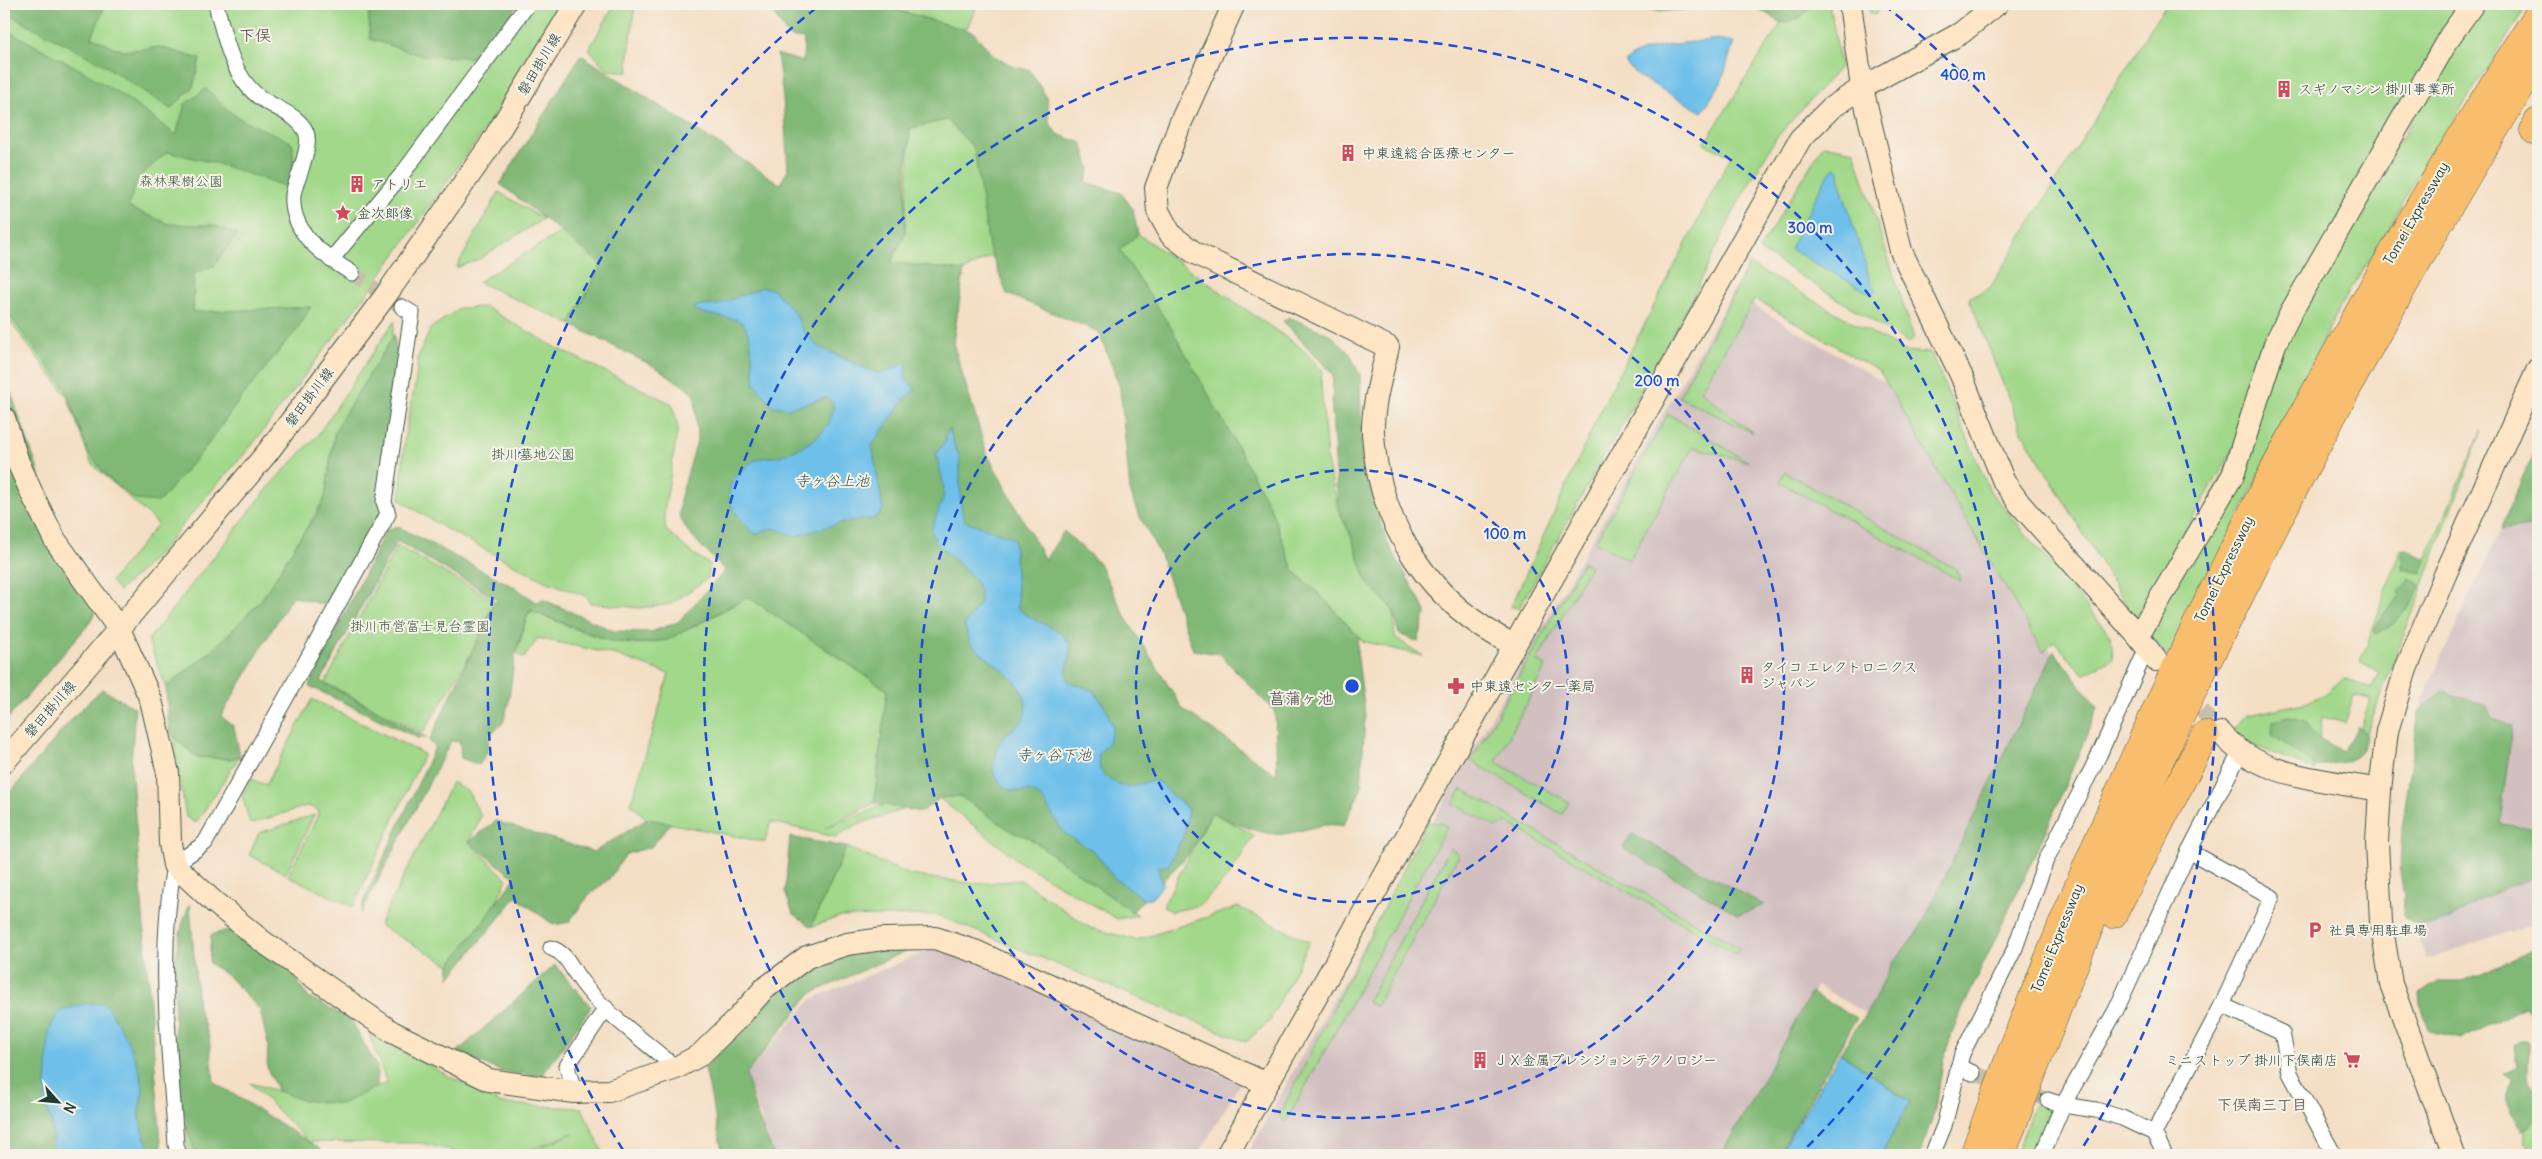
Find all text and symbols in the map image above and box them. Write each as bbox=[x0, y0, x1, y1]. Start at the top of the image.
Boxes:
district label: 下俣 bbox=[239, 25, 271, 45]
street label: 磐田掛川線 bbox=[513, 29, 565, 99]
text: 400 m bbox=[1940, 65, 1986, 84]
building icon: スギノマシン 掛川事業所 bbox=[2274, 79, 2294, 99]
place label: スギノマシン 掛川事業所 bbox=[2298, 80, 2455, 98]
building icon: 中東遠総合医療センター bbox=[1338, 143, 1358, 163]
place label: 中東遠総合医療センター bbox=[1362, 144, 1515, 162]
street label: Tomei Expressway bbox=[2379, 158, 2453, 268]
park label: 森林果樹公園 bbox=[139, 172, 223, 190]
building icon: アトリエ bbox=[347, 174, 367, 194]
place label: アトリエ bbox=[371, 175, 427, 193]
place icon: 金次郎像 bbox=[333, 203, 353, 223]
place label: 金次郎像 bbox=[357, 204, 413, 222]
text: 300 m bbox=[1788, 218, 1833, 237]
street label: 磐田掛川線 bbox=[281, 364, 337, 430]
text: 200 m bbox=[1635, 371, 1679, 390]
park label: 掛川墓地公園 bbox=[491, 445, 575, 463]
water label: 寺ヶ谷上池 bbox=[794, 471, 870, 490]
street label: Tomei Expressway bbox=[2190, 513, 2258, 625]
text: 100 m bbox=[1484, 524, 1526, 543]
park label: 掛川市営富士見台霊園 bbox=[350, 617, 490, 635]
place label: タイコ エレクトロニクス ジャパン bbox=[1761, 658, 1917, 692]
building icon: タイコ エレクトロニクス ジャパン bbox=[1737, 665, 1757, 685]
pharmacy icon: 中東遠センター薬局 bbox=[1446, 676, 1466, 696]
street label: 磐田掛川線 bbox=[20, 677, 80, 741]
centre of rings bbox=[1343, 677, 1361, 695]
place label: 中東遠センター薬局 bbox=[1470, 677, 1595, 695]
district label: 菖蒲ヶ池 bbox=[1269, 688, 1333, 708]
water label: 寺ヶ谷下池 bbox=[1016, 745, 1092, 764]
street label: Tomei Expressway bbox=[2027, 881, 2087, 995]
parking icon: 社員専用駐車場 bbox=[2305, 920, 2325, 940]
place label: 社員専用駐車場 bbox=[2329, 921, 2427, 939]
building icon: ＪＸ金属プレシジョンテクノロジー bbox=[1470, 1050, 1490, 1070]
supermarket icon: ミニストップ 掛川下俣南店 bbox=[2342, 1050, 2362, 1070]
place label: ＪＸ金属プレシジョンテクノロジー bbox=[1494, 1051, 1717, 1069]
place label: ミニストップ 掛川下俣南店 bbox=[2165, 1051, 2338, 1069]
north arrow bbox=[32, 1076, 82, 1126]
district label: 下俣南三丁目 bbox=[2217, 1095, 2307, 1114]
text: N bbox=[59, 1100, 80, 1116]

